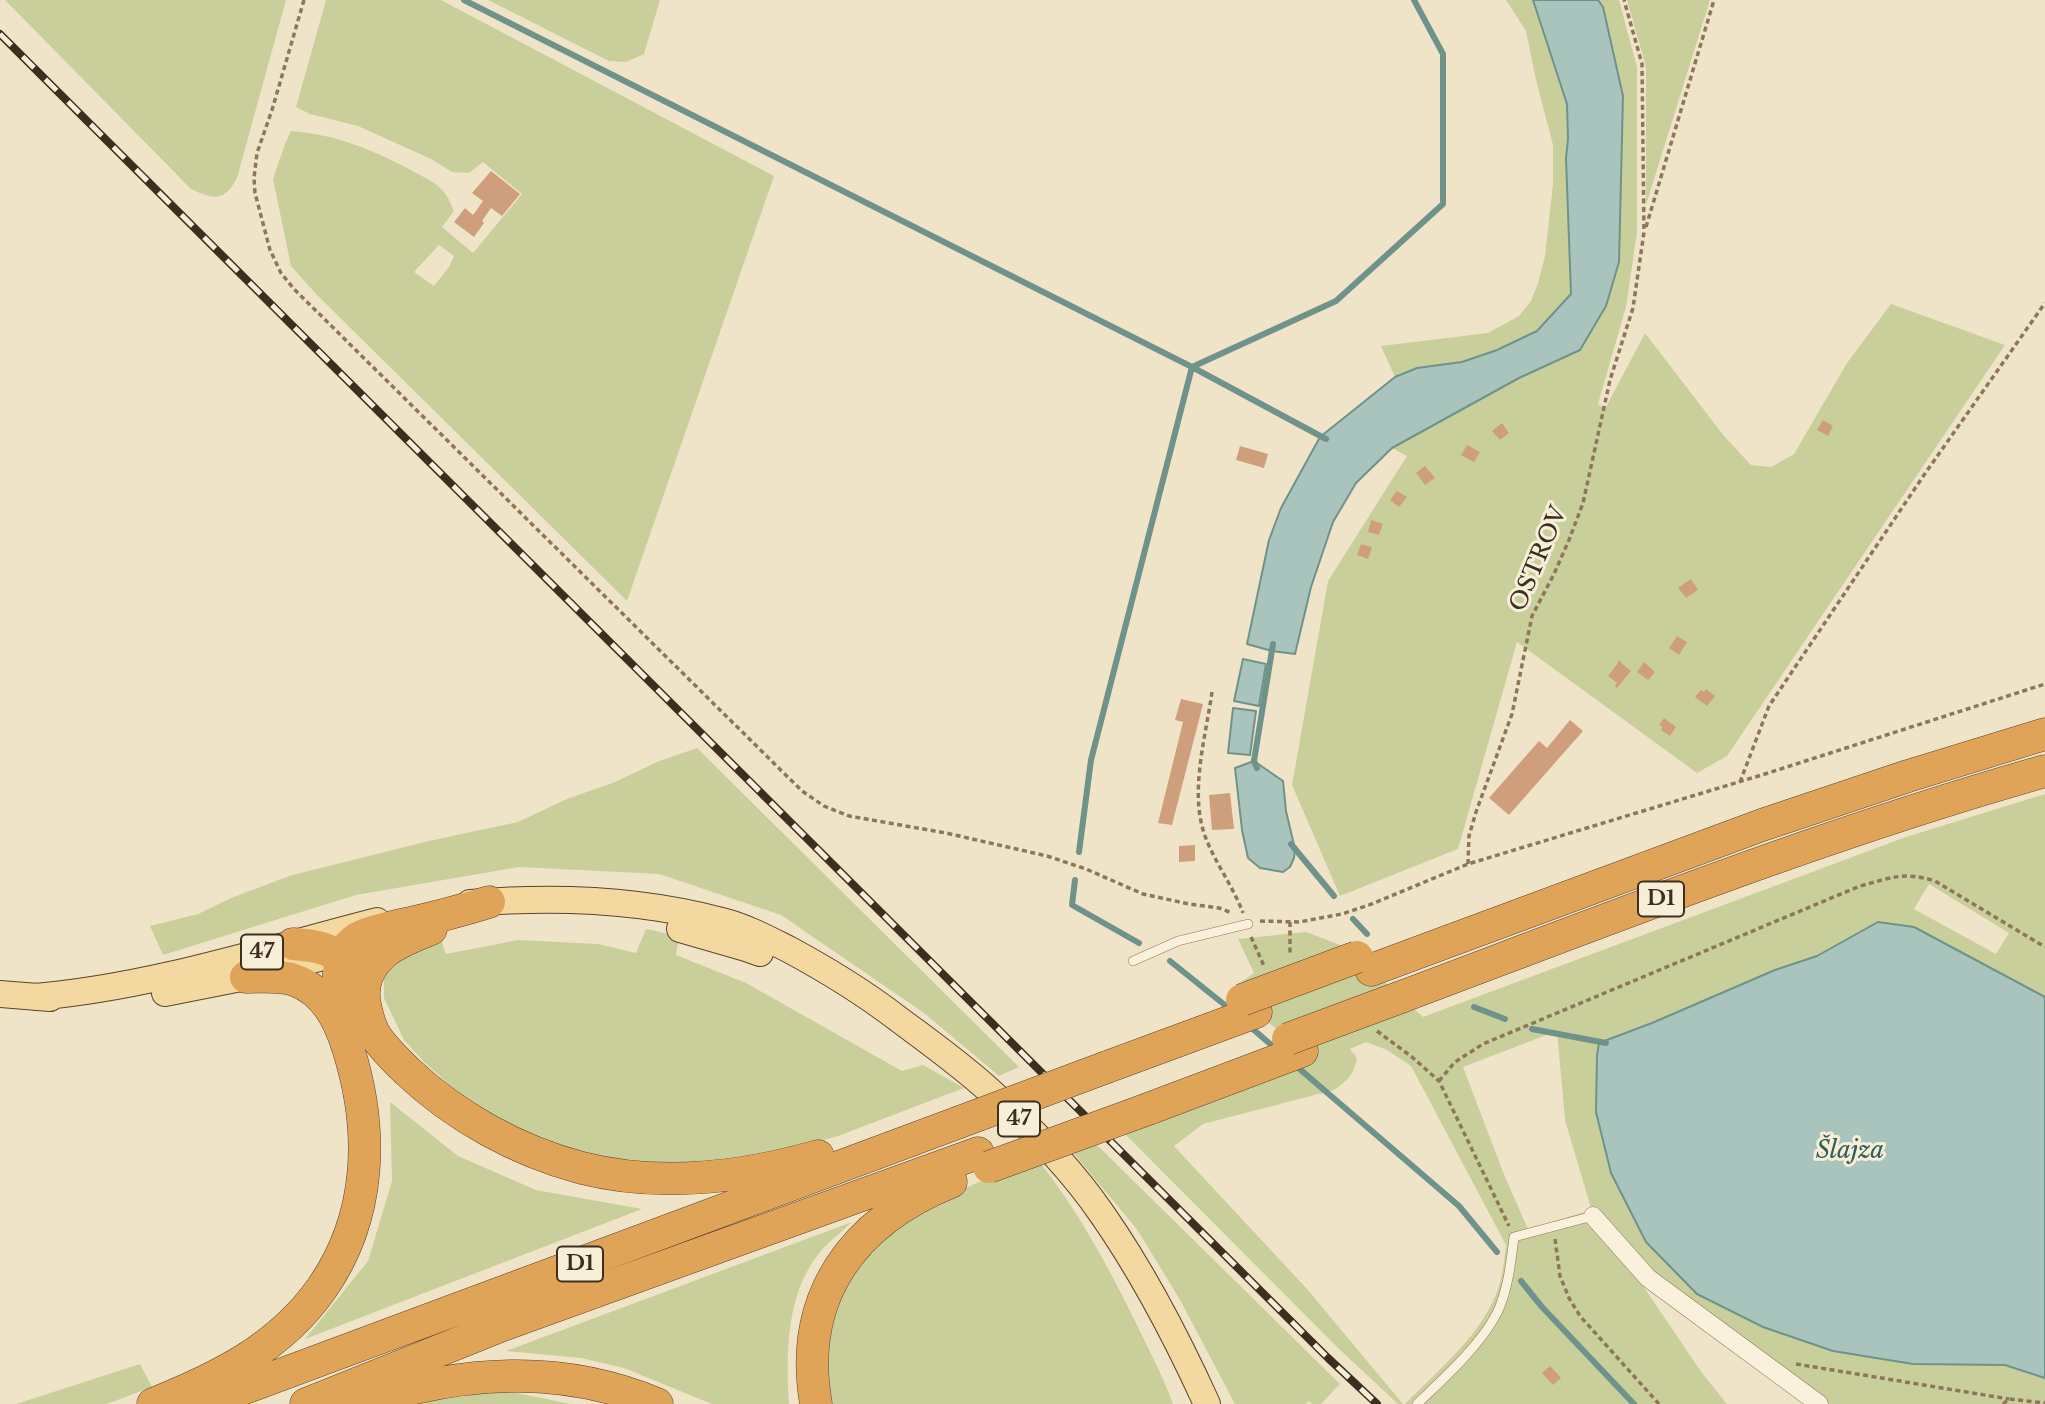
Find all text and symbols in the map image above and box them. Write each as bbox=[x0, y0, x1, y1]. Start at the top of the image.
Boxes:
street label: OSTROV bbox=[1504, 502, 1574, 616]
road number: D1 bbox=[1638, 881, 1684, 916]
road number: 47 bbox=[241, 934, 283, 970]
road number: 47 bbox=[998, 1102, 1040, 1136]
water label: Šlajza bbox=[1816, 1137, 1884, 1165]
road number: D1 bbox=[557, 1246, 603, 1282]

